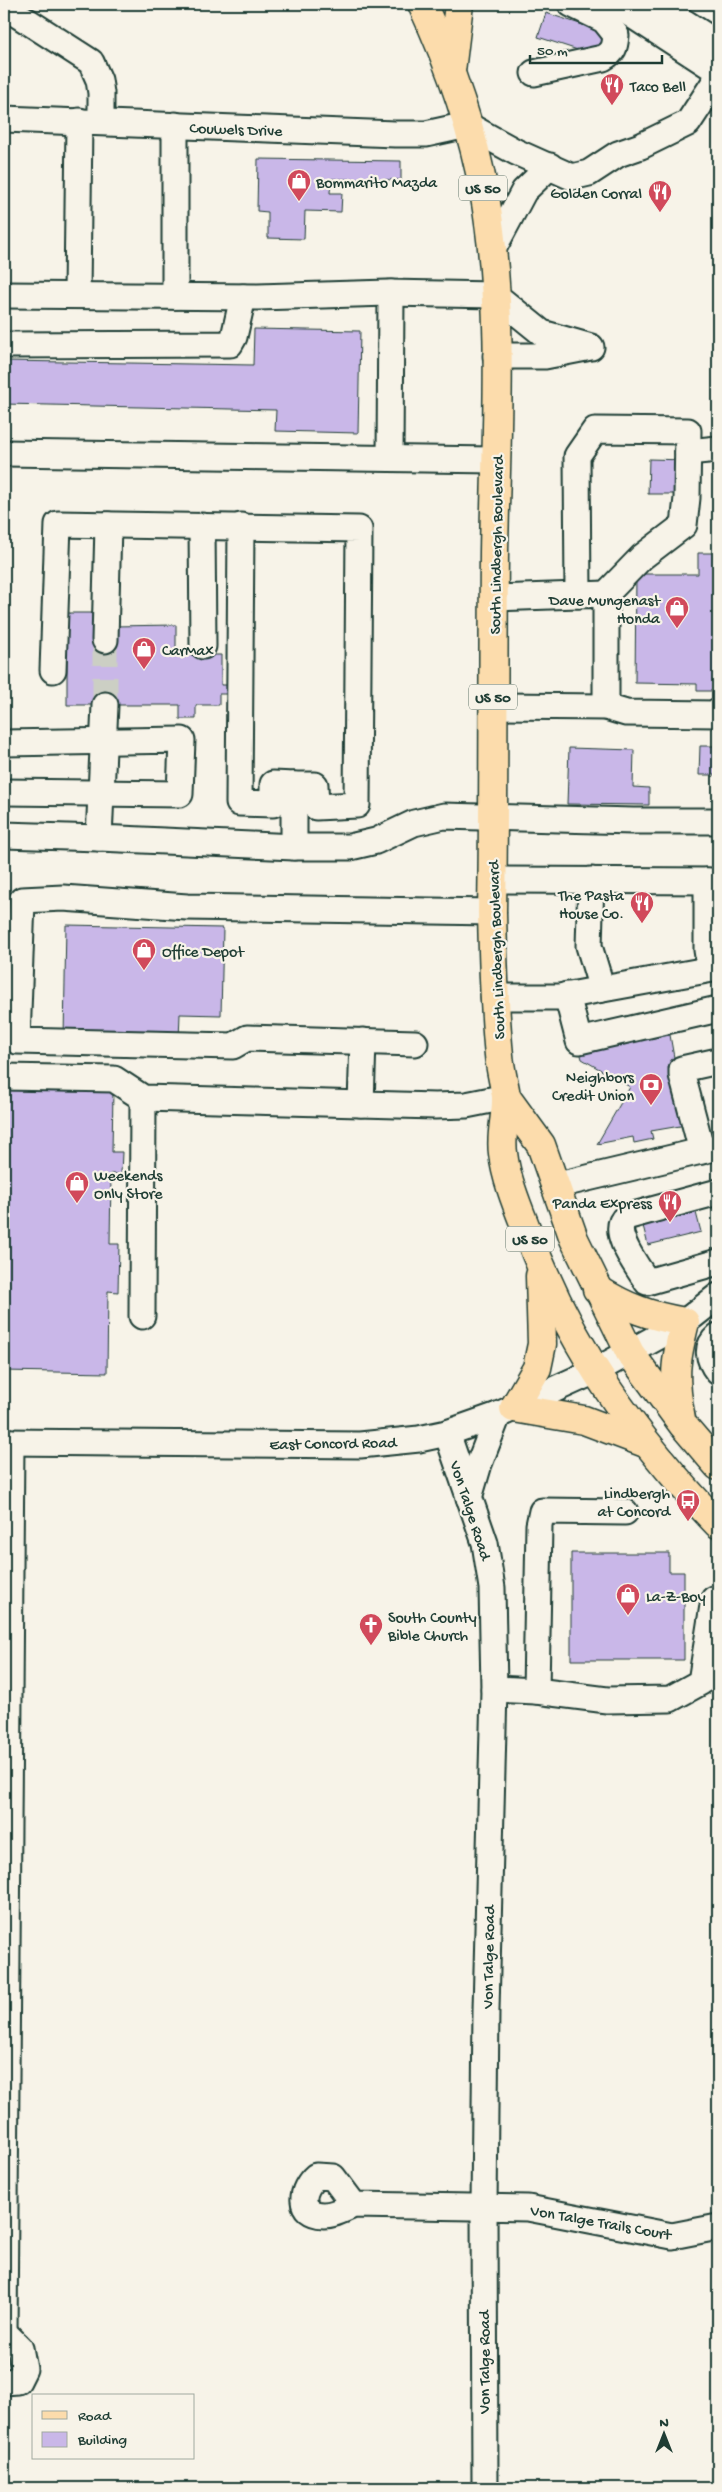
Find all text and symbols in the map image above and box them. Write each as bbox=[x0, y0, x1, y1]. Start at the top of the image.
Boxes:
scale bar bbox=[530, 32, 662, 64]
text: 50 m bbox=[537, 43, 568, 61]
restaurant icon: Taco Bell bbox=[599, 72, 625, 106]
place label: Taco Bell bbox=[629, 79, 686, 98]
street label: Couwels Drive bbox=[189, 120, 284, 143]
shop icon: Bommarito Mazda bbox=[286, 168, 312, 202]
place label: Bommarito Mazda bbox=[315, 175, 438, 194]
road number: US 50 bbox=[459, 176, 507, 200]
restaurant icon: Golden Corral bbox=[647, 179, 673, 213]
place label: Golden Corral bbox=[550, 186, 642, 205]
street label: South Lindbergh Boulevard bbox=[487, 454, 510, 635]
place label: Dave Mungenast Honda bbox=[548, 593, 661, 630]
shop icon: Dave Mungenast Honda bbox=[664, 595, 690, 629]
shop icon: CarMax bbox=[131, 636, 157, 670]
place label: CarMax bbox=[162, 643, 214, 662]
road number: US 50 bbox=[469, 684, 517, 710]
street label: South Lindbergh Boulevard bbox=[486, 858, 511, 1040]
place label: The Pasta House Co. bbox=[557, 888, 625, 925]
restaurant icon: The Pasta House Co. bbox=[629, 890, 655, 924]
shop icon: Office Depot bbox=[131, 937, 157, 971]
place label: Office Depot bbox=[162, 944, 245, 963]
place label: Neighbors Credit Union bbox=[552, 1070, 635, 1107]
bank icon: Neighbors Credit Union bbox=[638, 1072, 664, 1106]
place label: Weekends Only Store bbox=[94, 1168, 163, 1205]
shop icon: Weekends Only Store bbox=[64, 1170, 90, 1204]
restaurant icon: Panda Express bbox=[657, 1189, 683, 1223]
place label: Panda Express bbox=[552, 1196, 653, 1215]
road number: US 50 bbox=[506, 1226, 554, 1252]
street label: East Concord Road bbox=[269, 1435, 398, 1456]
street label: Von Talge Road bbox=[443, 1458, 494, 1565]
place label: Lindbergh at Concord bbox=[597, 1486, 672, 1523]
bus stop icon: Lindbergh at Concord bbox=[675, 1488, 701, 1522]
shop icon: La-Z-Boy bbox=[615, 1582, 641, 1616]
place label: La-Z-Boy bbox=[646, 1589, 706, 1608]
place label: South County Bible Church bbox=[387, 1610, 477, 1647]
church icon: South County Bible Church bbox=[358, 1612, 384, 1646]
street label: Von Talge Road bbox=[480, 1904, 501, 2010]
street label: Von Talge Trails Court bbox=[528, 2203, 674, 2246]
street label: Von Talge Road bbox=[477, 2309, 496, 2415]
legend bbox=[32, 2394, 195, 2460]
text: Road bbox=[78, 2408, 112, 2426]
north arrow bbox=[640, 2410, 690, 2460]
text: N bbox=[659, 2415, 669, 2432]
text: Building bbox=[77, 2432, 127, 2450]

